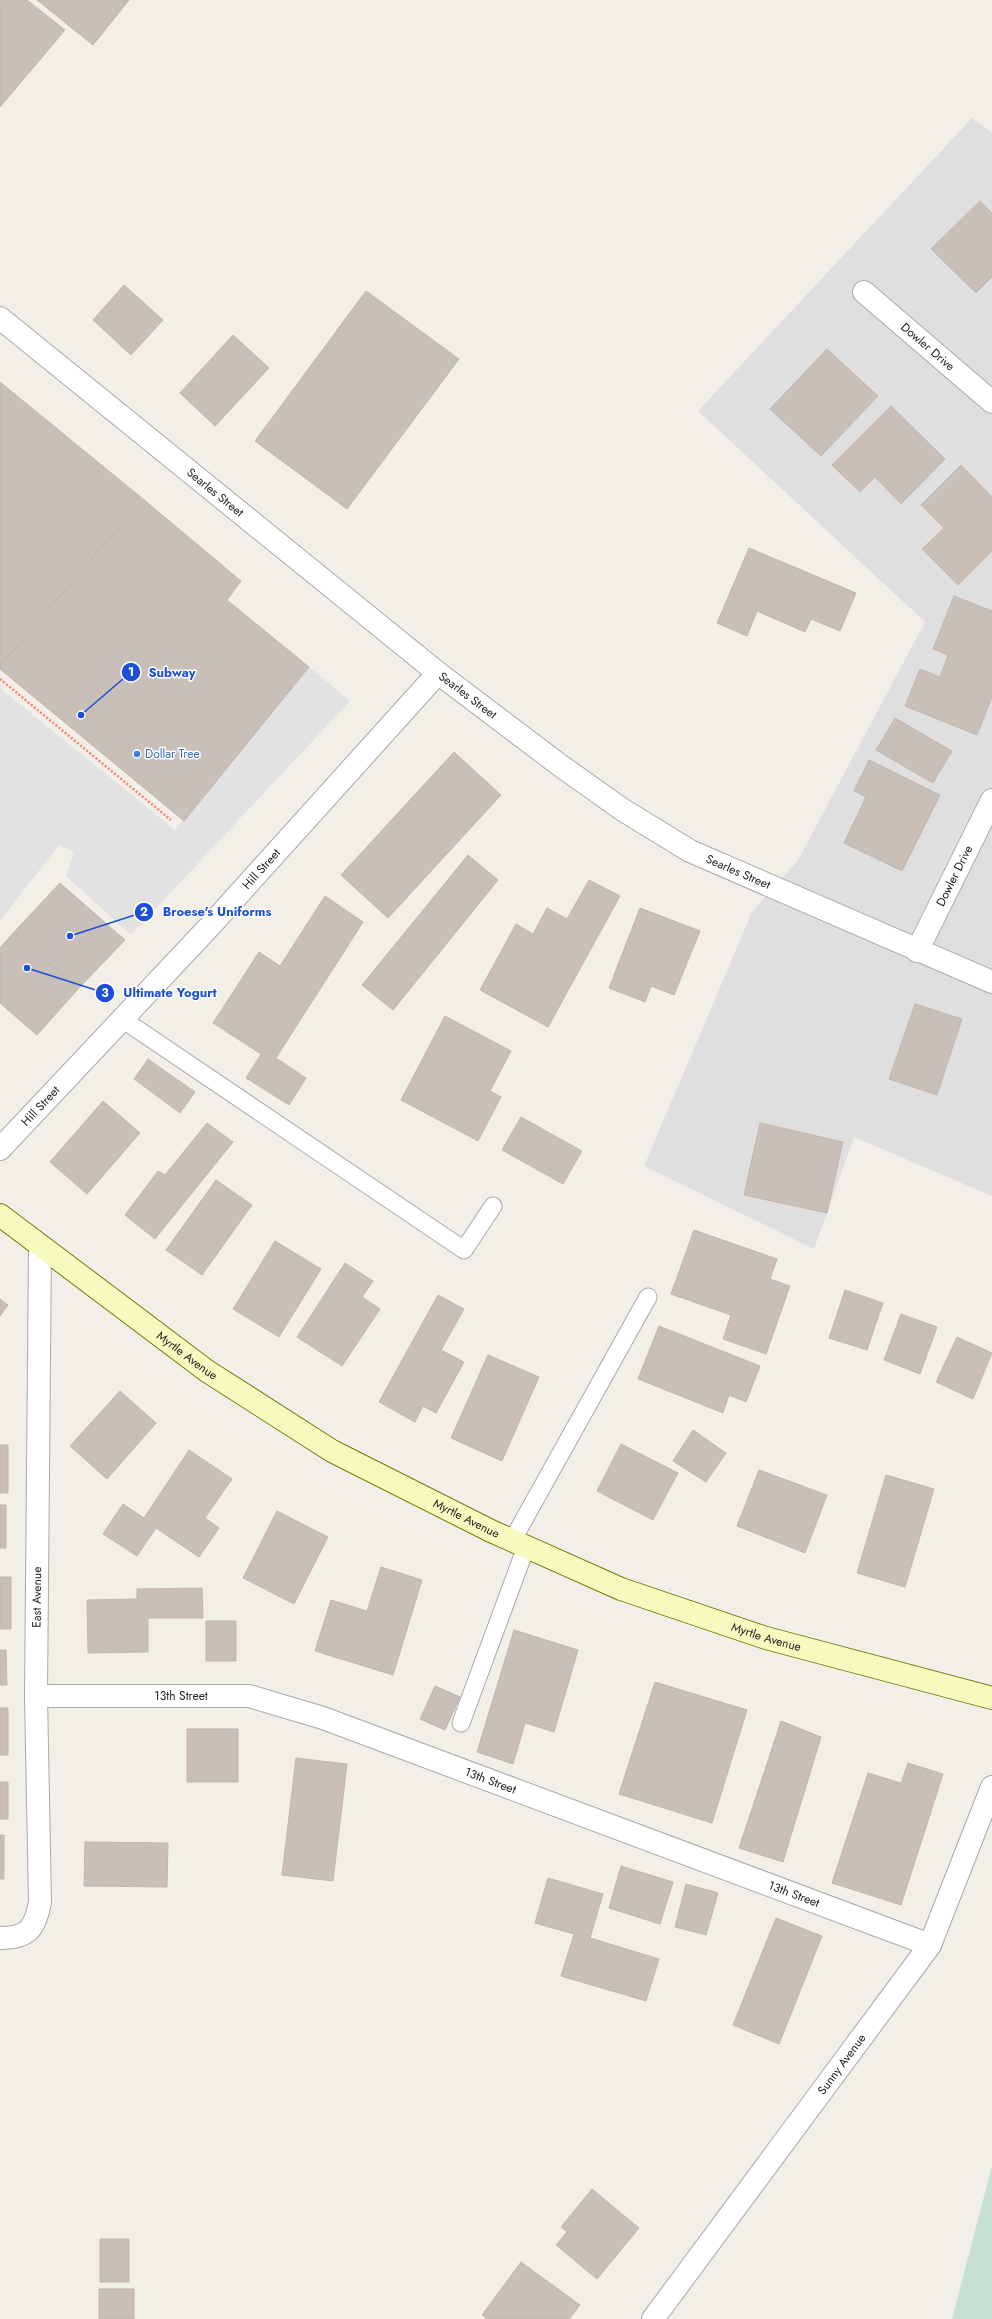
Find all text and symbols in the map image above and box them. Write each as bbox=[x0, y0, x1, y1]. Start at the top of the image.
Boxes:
street label: Dowler Drive bbox=[897, 318, 959, 375]
street label: Searles Street bbox=[183, 464, 248, 521]
callout: Subway bbox=[121, 660, 204, 685]
text: 1 bbox=[128, 663, 134, 681]
text: Subway bbox=[148, 663, 196, 682]
street label: Searles Street bbox=[435, 668, 501, 723]
place label: Dollar Tree bbox=[145, 745, 200, 763]
marker: Dollar Tree bbox=[132, 749, 142, 759]
street label: Dowler Drive bbox=[932, 842, 977, 909]
street label: Hill Street bbox=[238, 845, 285, 893]
street label: Searles Street bbox=[703, 850, 773, 894]
callout: Broese's Uniforms bbox=[134, 899, 279, 924]
text: Broese's Uniforms bbox=[163, 902, 271, 921]
text: 2 bbox=[140, 903, 148, 921]
callout: Ultimate Yogurt bbox=[95, 980, 225, 1005]
text: Ultimate Yogurt bbox=[123, 983, 218, 1002]
text: 3 bbox=[101, 984, 109, 1002]
street label: Hill Street bbox=[17, 1082, 64, 1130]
street label: Myrtle Avenue bbox=[153, 1327, 221, 1384]
street label: Myrtle Avenue bbox=[430, 1494, 502, 1543]
street label: East Avenue bbox=[28, 1567, 46, 1628]
street label: Myrtle Avenue bbox=[729, 1618, 803, 1656]
street label: 13th Street bbox=[154, 1687, 208, 1705]
street label: 13th Street bbox=[462, 1763, 519, 1798]
street label: 13th Street bbox=[766, 1876, 822, 1912]
street label: Sunny Avenue bbox=[813, 2030, 870, 2098]

